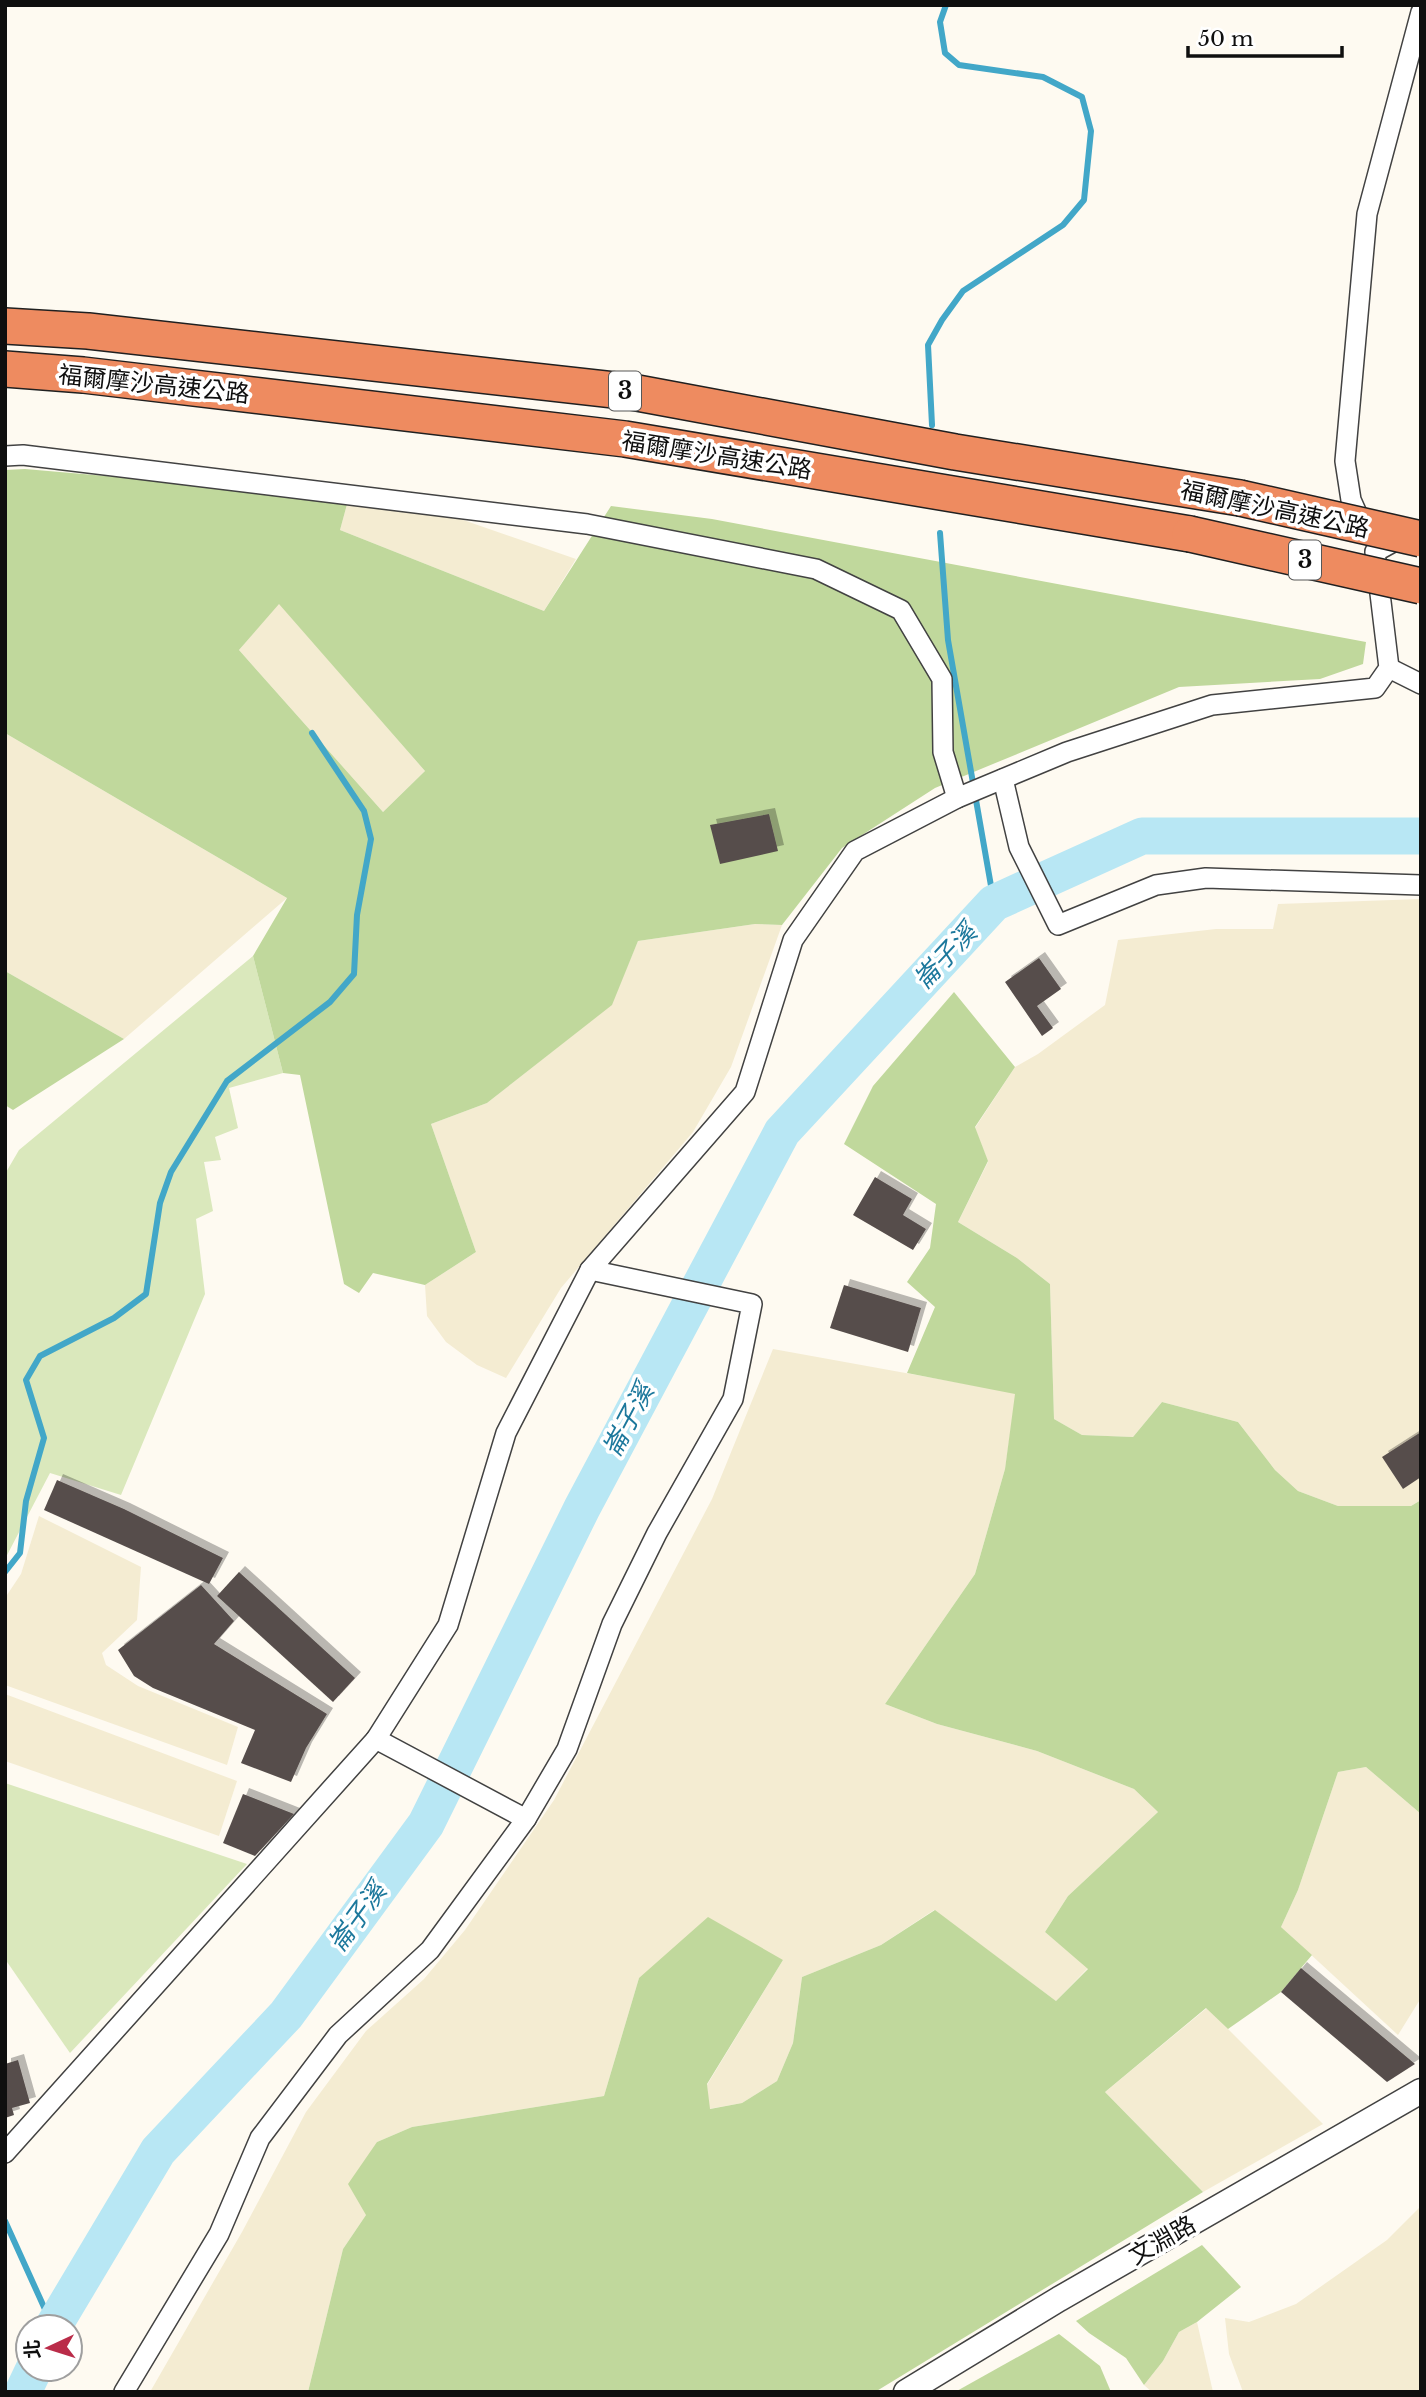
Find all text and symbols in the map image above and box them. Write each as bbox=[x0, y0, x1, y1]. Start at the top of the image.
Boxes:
scale bar bbox=[1188, 14, 1342, 58]
text: 50 m bbox=[1198, 26, 1254, 52]
street label: 福爾摩沙高速公路 bbox=[57, 360, 251, 408]
road number: 3 bbox=[609, 372, 641, 410]
street label: 福爾摩沙高速公路 bbox=[620, 426, 814, 484]
street label: 福爾摩沙高速公路 bbox=[1178, 475, 1372, 543]
road number: 3 bbox=[1289, 540, 1321, 580]
water label: 崙子溪 bbox=[907, 914, 986, 995]
water label: 崙子溪 bbox=[596, 1375, 662, 1462]
water label: 崙子溪 bbox=[321, 1873, 395, 1958]
street label: 文淵路 bbox=[1124, 2209, 1200, 2271]
north arrow bbox=[14, 2313, 84, 2383]
text: 北 bbox=[20, 2339, 45, 2359]

